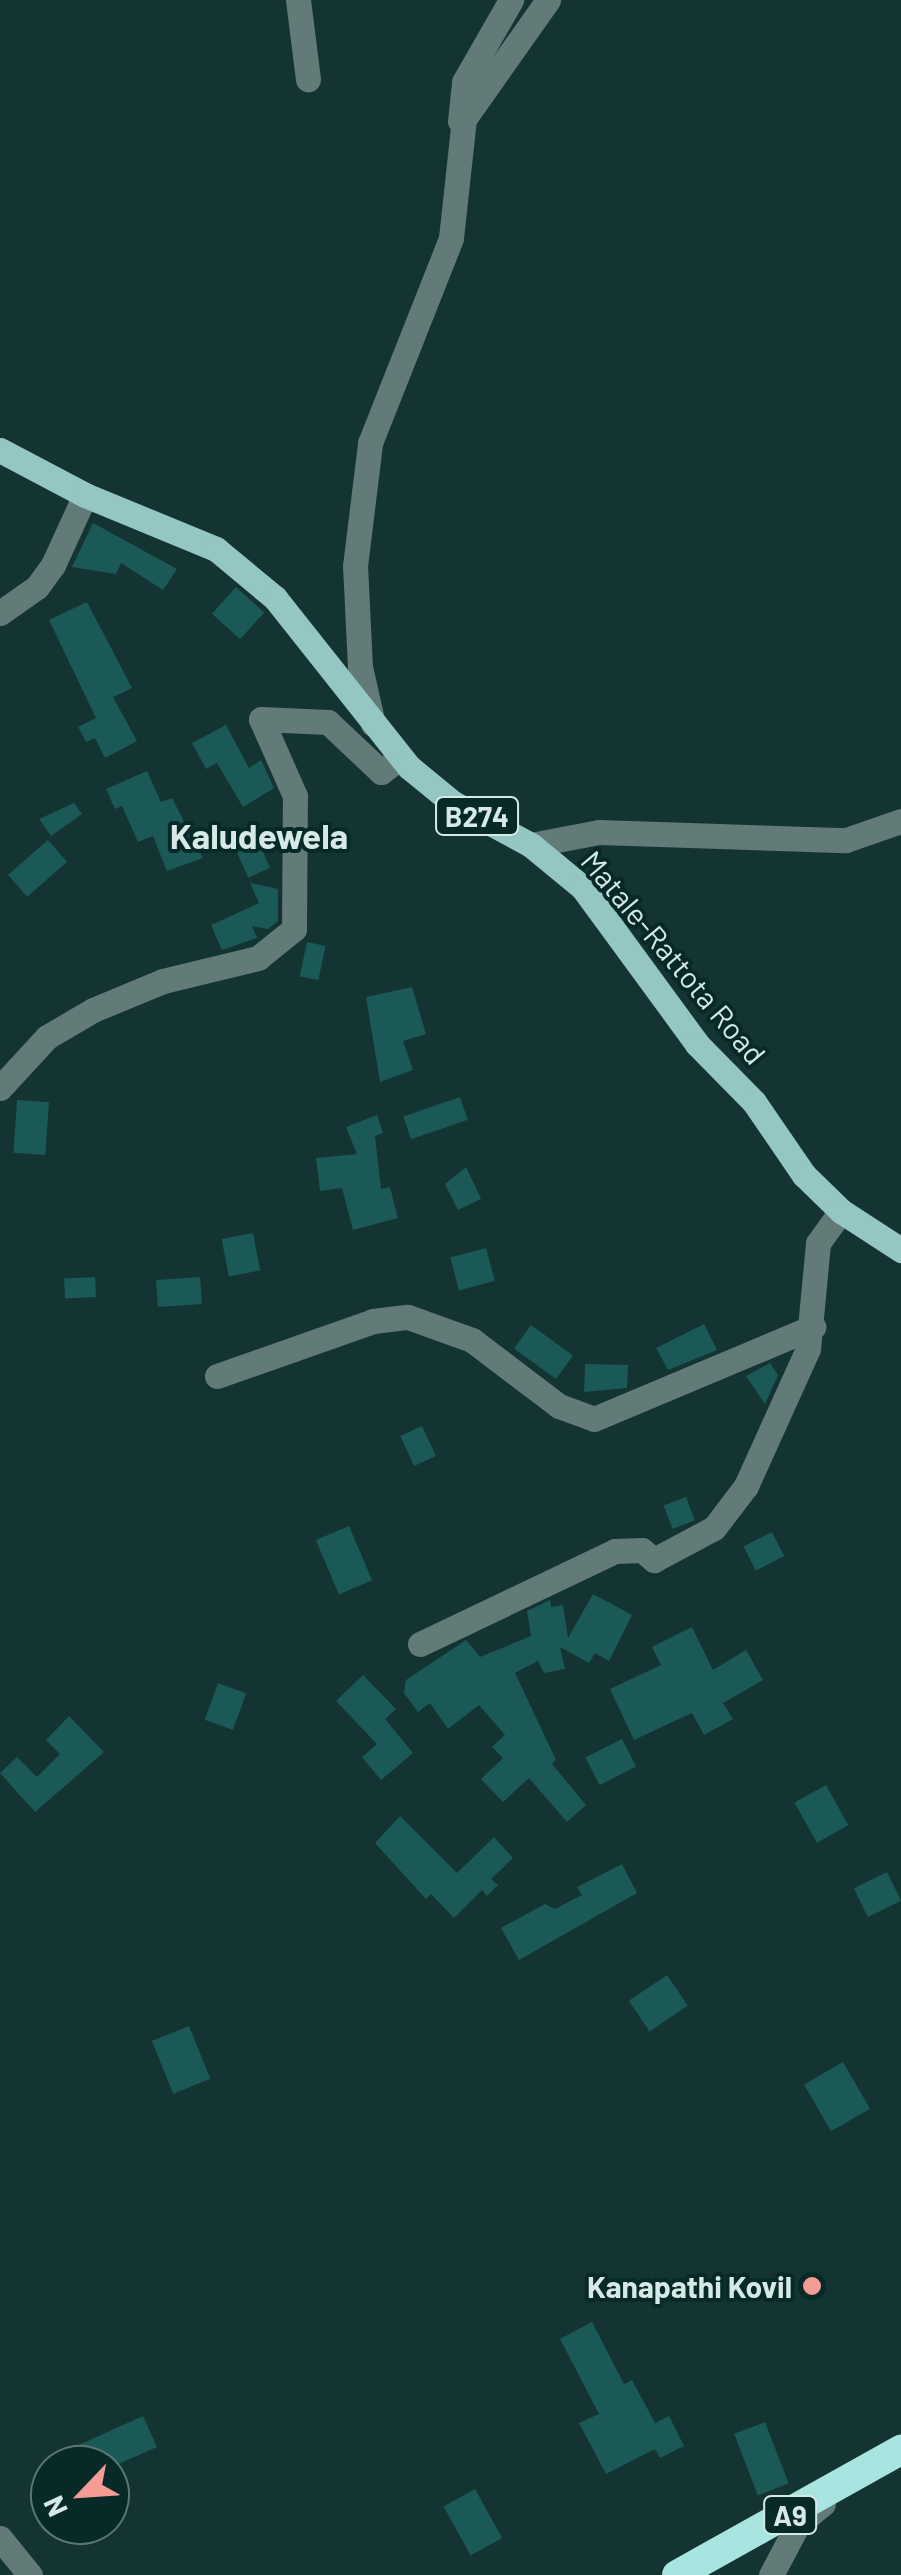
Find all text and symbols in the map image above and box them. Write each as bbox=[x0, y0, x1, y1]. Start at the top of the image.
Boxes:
road number: B274 bbox=[434, 793, 520, 839]
district label: Kaludewela bbox=[170, 814, 348, 856]
street label: Matale-Rattota Road bbox=[574, 843, 774, 1071]
place label: Kanapathi Kovil bbox=[587, 2268, 792, 2304]
marker: Kanapathi Kovil bbox=[801, 2275, 823, 2297]
north arrow bbox=[30, 2445, 130, 2545]
text: N bbox=[35, 2491, 74, 2522]
road number: A9 bbox=[762, 2492, 818, 2538]

